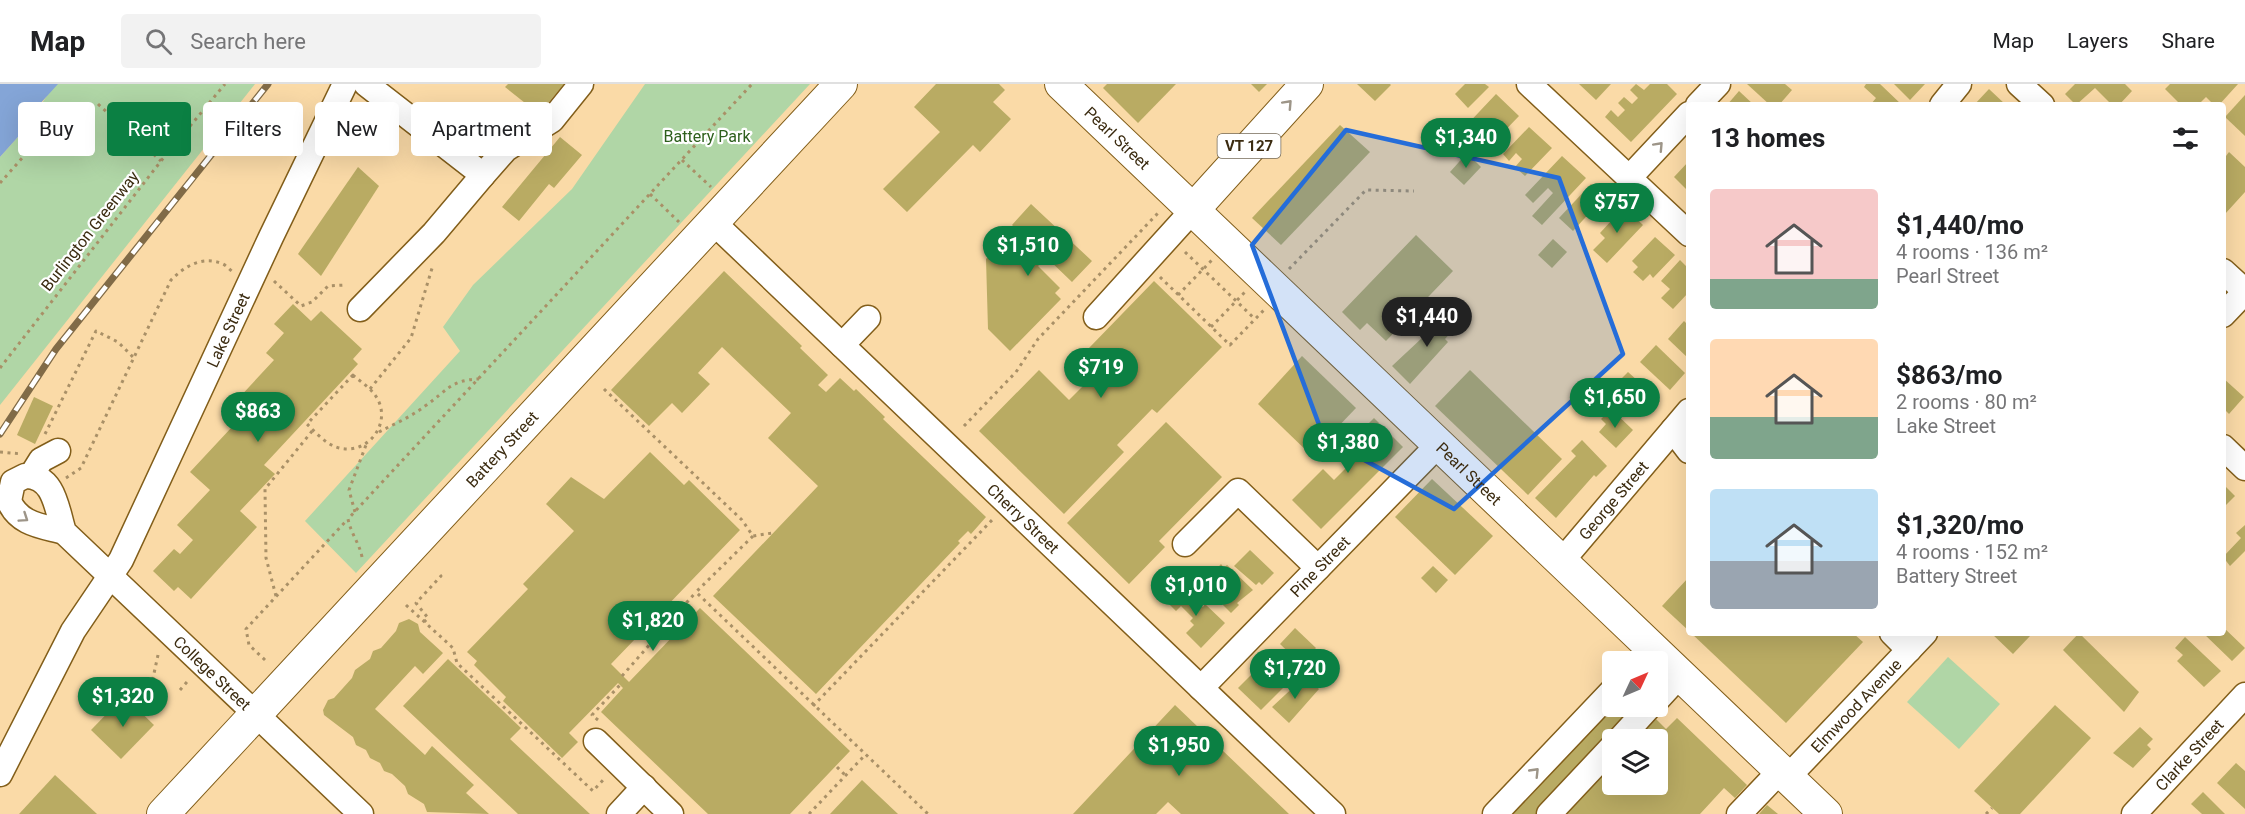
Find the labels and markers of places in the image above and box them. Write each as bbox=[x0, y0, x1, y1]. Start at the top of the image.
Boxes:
pin: $1,340 bbox=[1417, 118, 1515, 169]
pin: $757 bbox=[1581, 183, 1653, 234]
pin: $1,510 bbox=[979, 226, 1077, 277]
pin: $1,440 bbox=[1378, 297, 1476, 348]
pin: $719 bbox=[1065, 348, 1137, 399]
pin: $1,650 bbox=[1566, 378, 1664, 429]
pin: $863 bbox=[222, 392, 294, 443]
pin: $1,380 bbox=[1299, 423, 1397, 474]
pin: $1,010 bbox=[1147, 566, 1245, 617]
pin: $1,820 bbox=[604, 601, 702, 652]
pin: $1,720 bbox=[1246, 649, 1344, 700]
pin: $1,320 bbox=[74, 677, 172, 728]
pin: $1,950 bbox=[1130, 726, 1228, 777]

